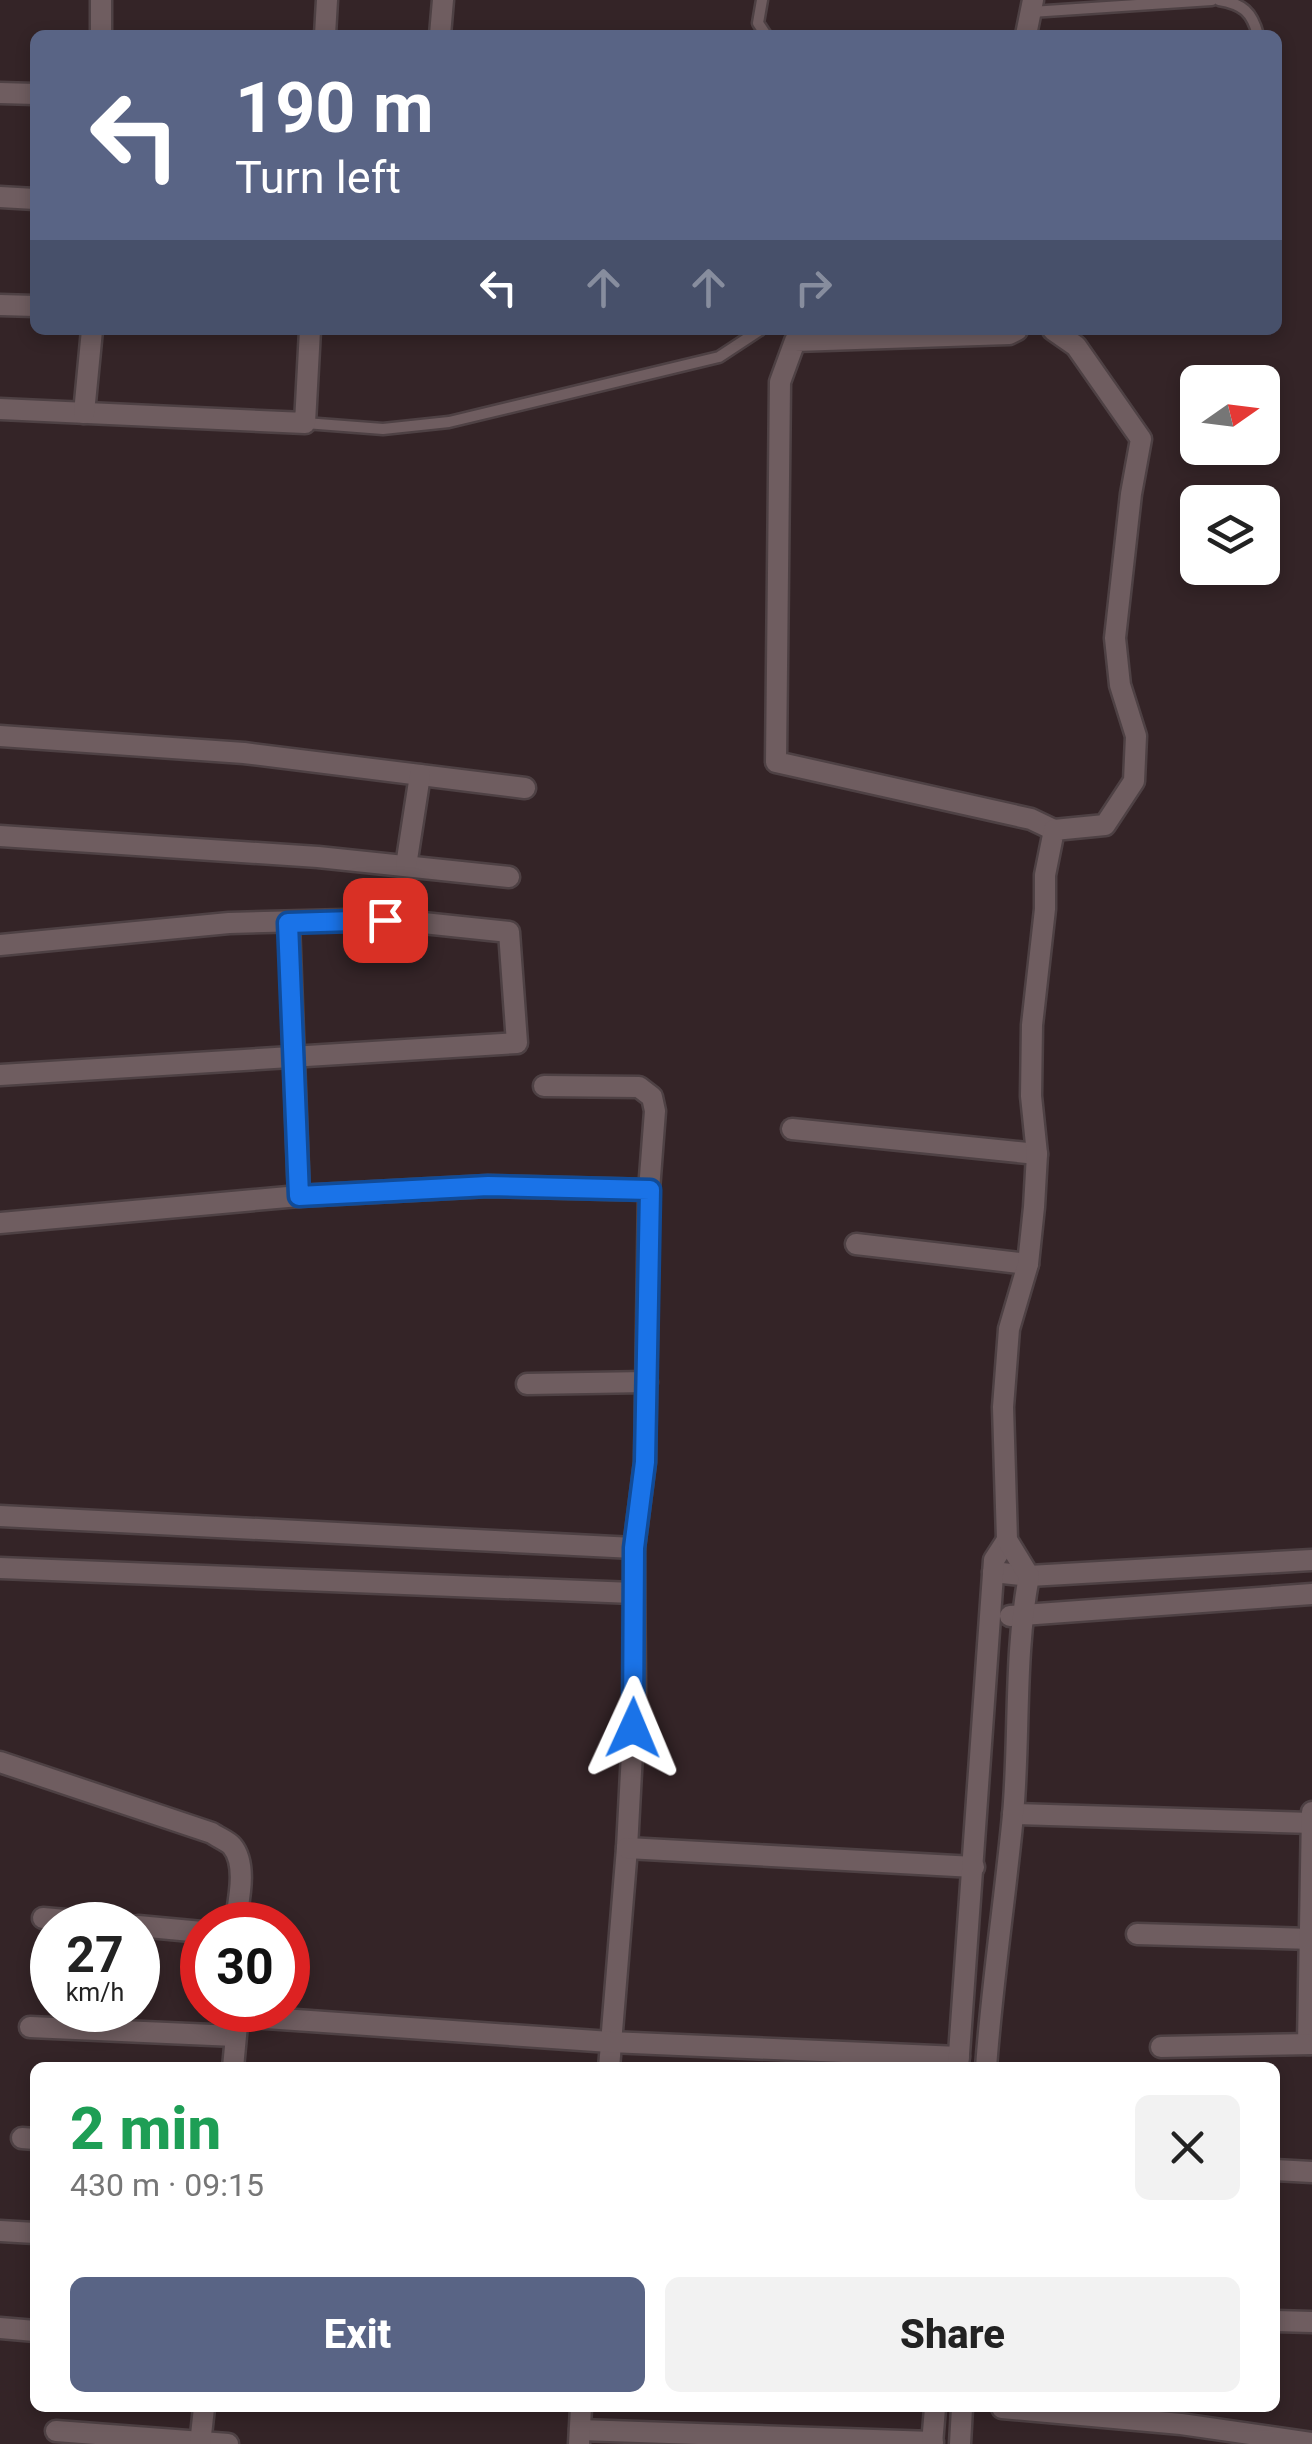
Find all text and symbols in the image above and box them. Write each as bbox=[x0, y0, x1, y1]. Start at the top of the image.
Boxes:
text: 190 m bbox=[235, 67, 434, 149]
icon: left bbox=[70, 70, 200, 200]
text: Turn left bbox=[235, 151, 401, 204]
icon: left bbox=[471, 260, 526, 315]
icon: ahead bbox=[576, 260, 631, 315]
icon: ahead bbox=[681, 260, 736, 315]
icon: right bbox=[786, 260, 841, 315]
north arrow bbox=[1180, 365, 1280, 465]
map controls bbox=[1180, 365, 1280, 585]
button: layers bbox=[1180, 485, 1280, 585]
pin bbox=[343, 878, 428, 963]
icon: arrive bbox=[358, 893, 413, 948]
position arrow bbox=[581, 1676, 685, 1780]
speed limit sign: 30 bbox=[180, 1902, 310, 2032]
text: 27 bbox=[66, 1926, 124, 1984]
text: km/h bbox=[66, 1978, 124, 2007]
text: 2 min bbox=[70, 2093, 221, 2164]
button: close bbox=[1135, 2095, 1240, 2200]
text: 430 m · 09:15 bbox=[70, 2166, 264, 2204]
button: Exit bbox=[70, 2277, 645, 2392]
button: Share bbox=[665, 2277, 1240, 2392]

